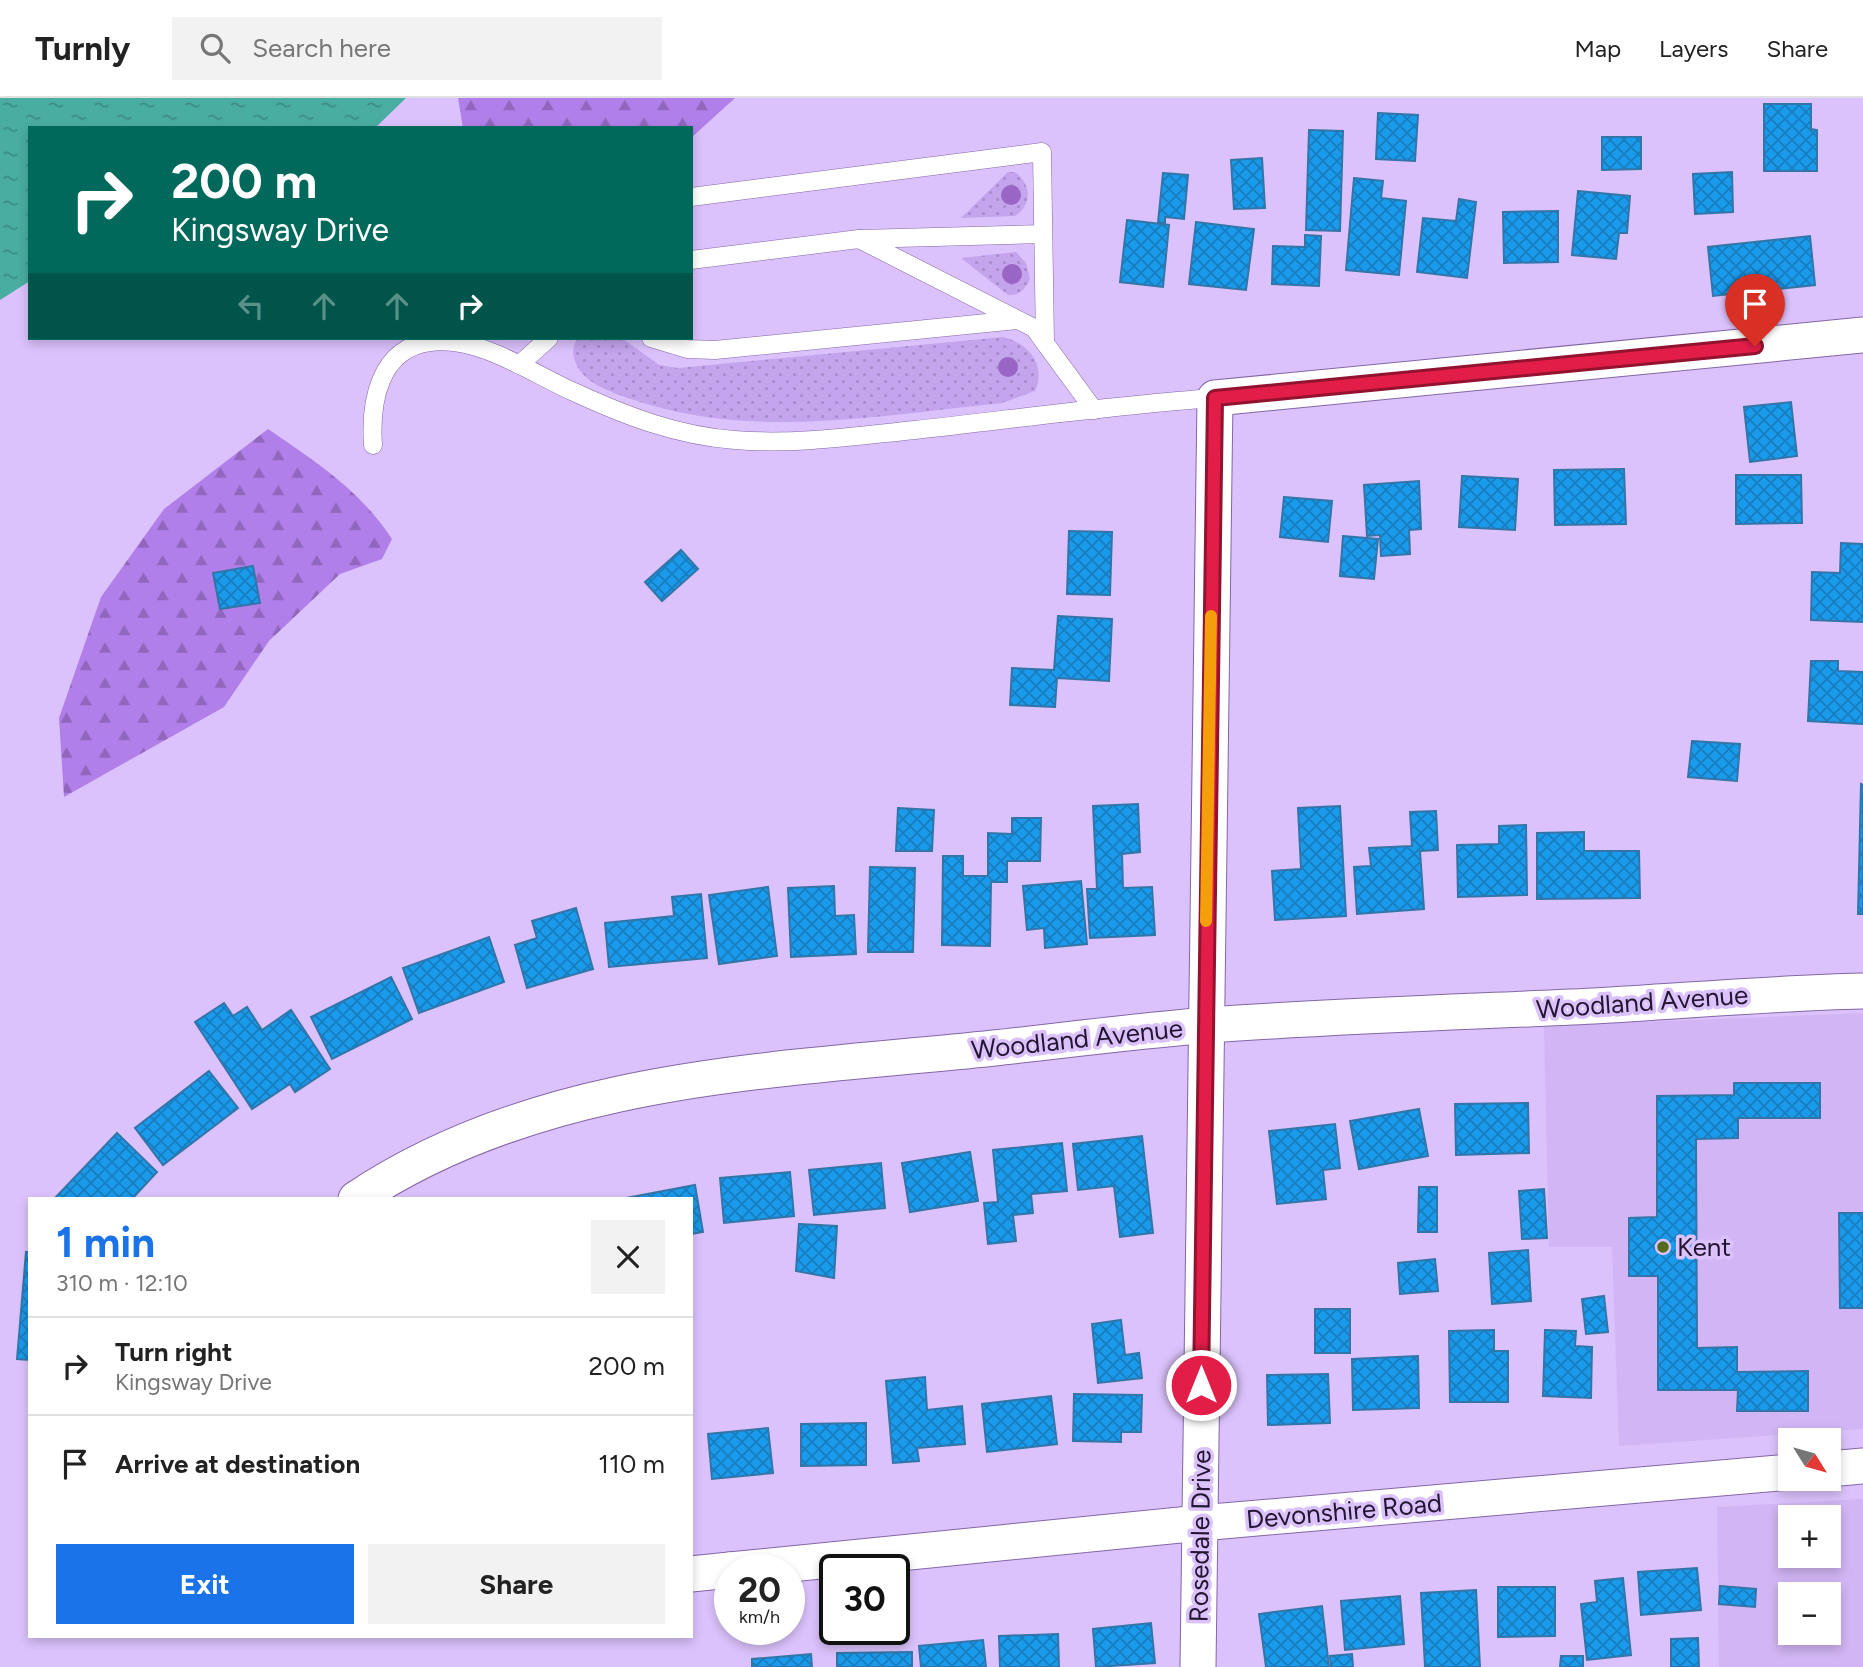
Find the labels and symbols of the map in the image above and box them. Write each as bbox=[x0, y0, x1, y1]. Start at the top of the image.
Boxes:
pin bbox=[1725, 274, 1785, 346]
street label: Woodland Avenue bbox=[1535, 979, 1749, 1025]
street label: Woodland Avenue bbox=[970, 1012, 1184, 1066]
place label: Kent bbox=[1677, 1231, 1731, 1263]
marker: Kent bbox=[1655, 1239, 1671, 1255]
position arrow bbox=[1164, 1348, 1238, 1422]
north arrow bbox=[1778, 1428, 1841, 1491]
street label: Rosedale Drive bbox=[1182, 1449, 1218, 1623]
street label: Devonshire Road bbox=[1245, 1486, 1443, 1536]
speed limit sign: 30 bbox=[819, 1554, 910, 1645]

